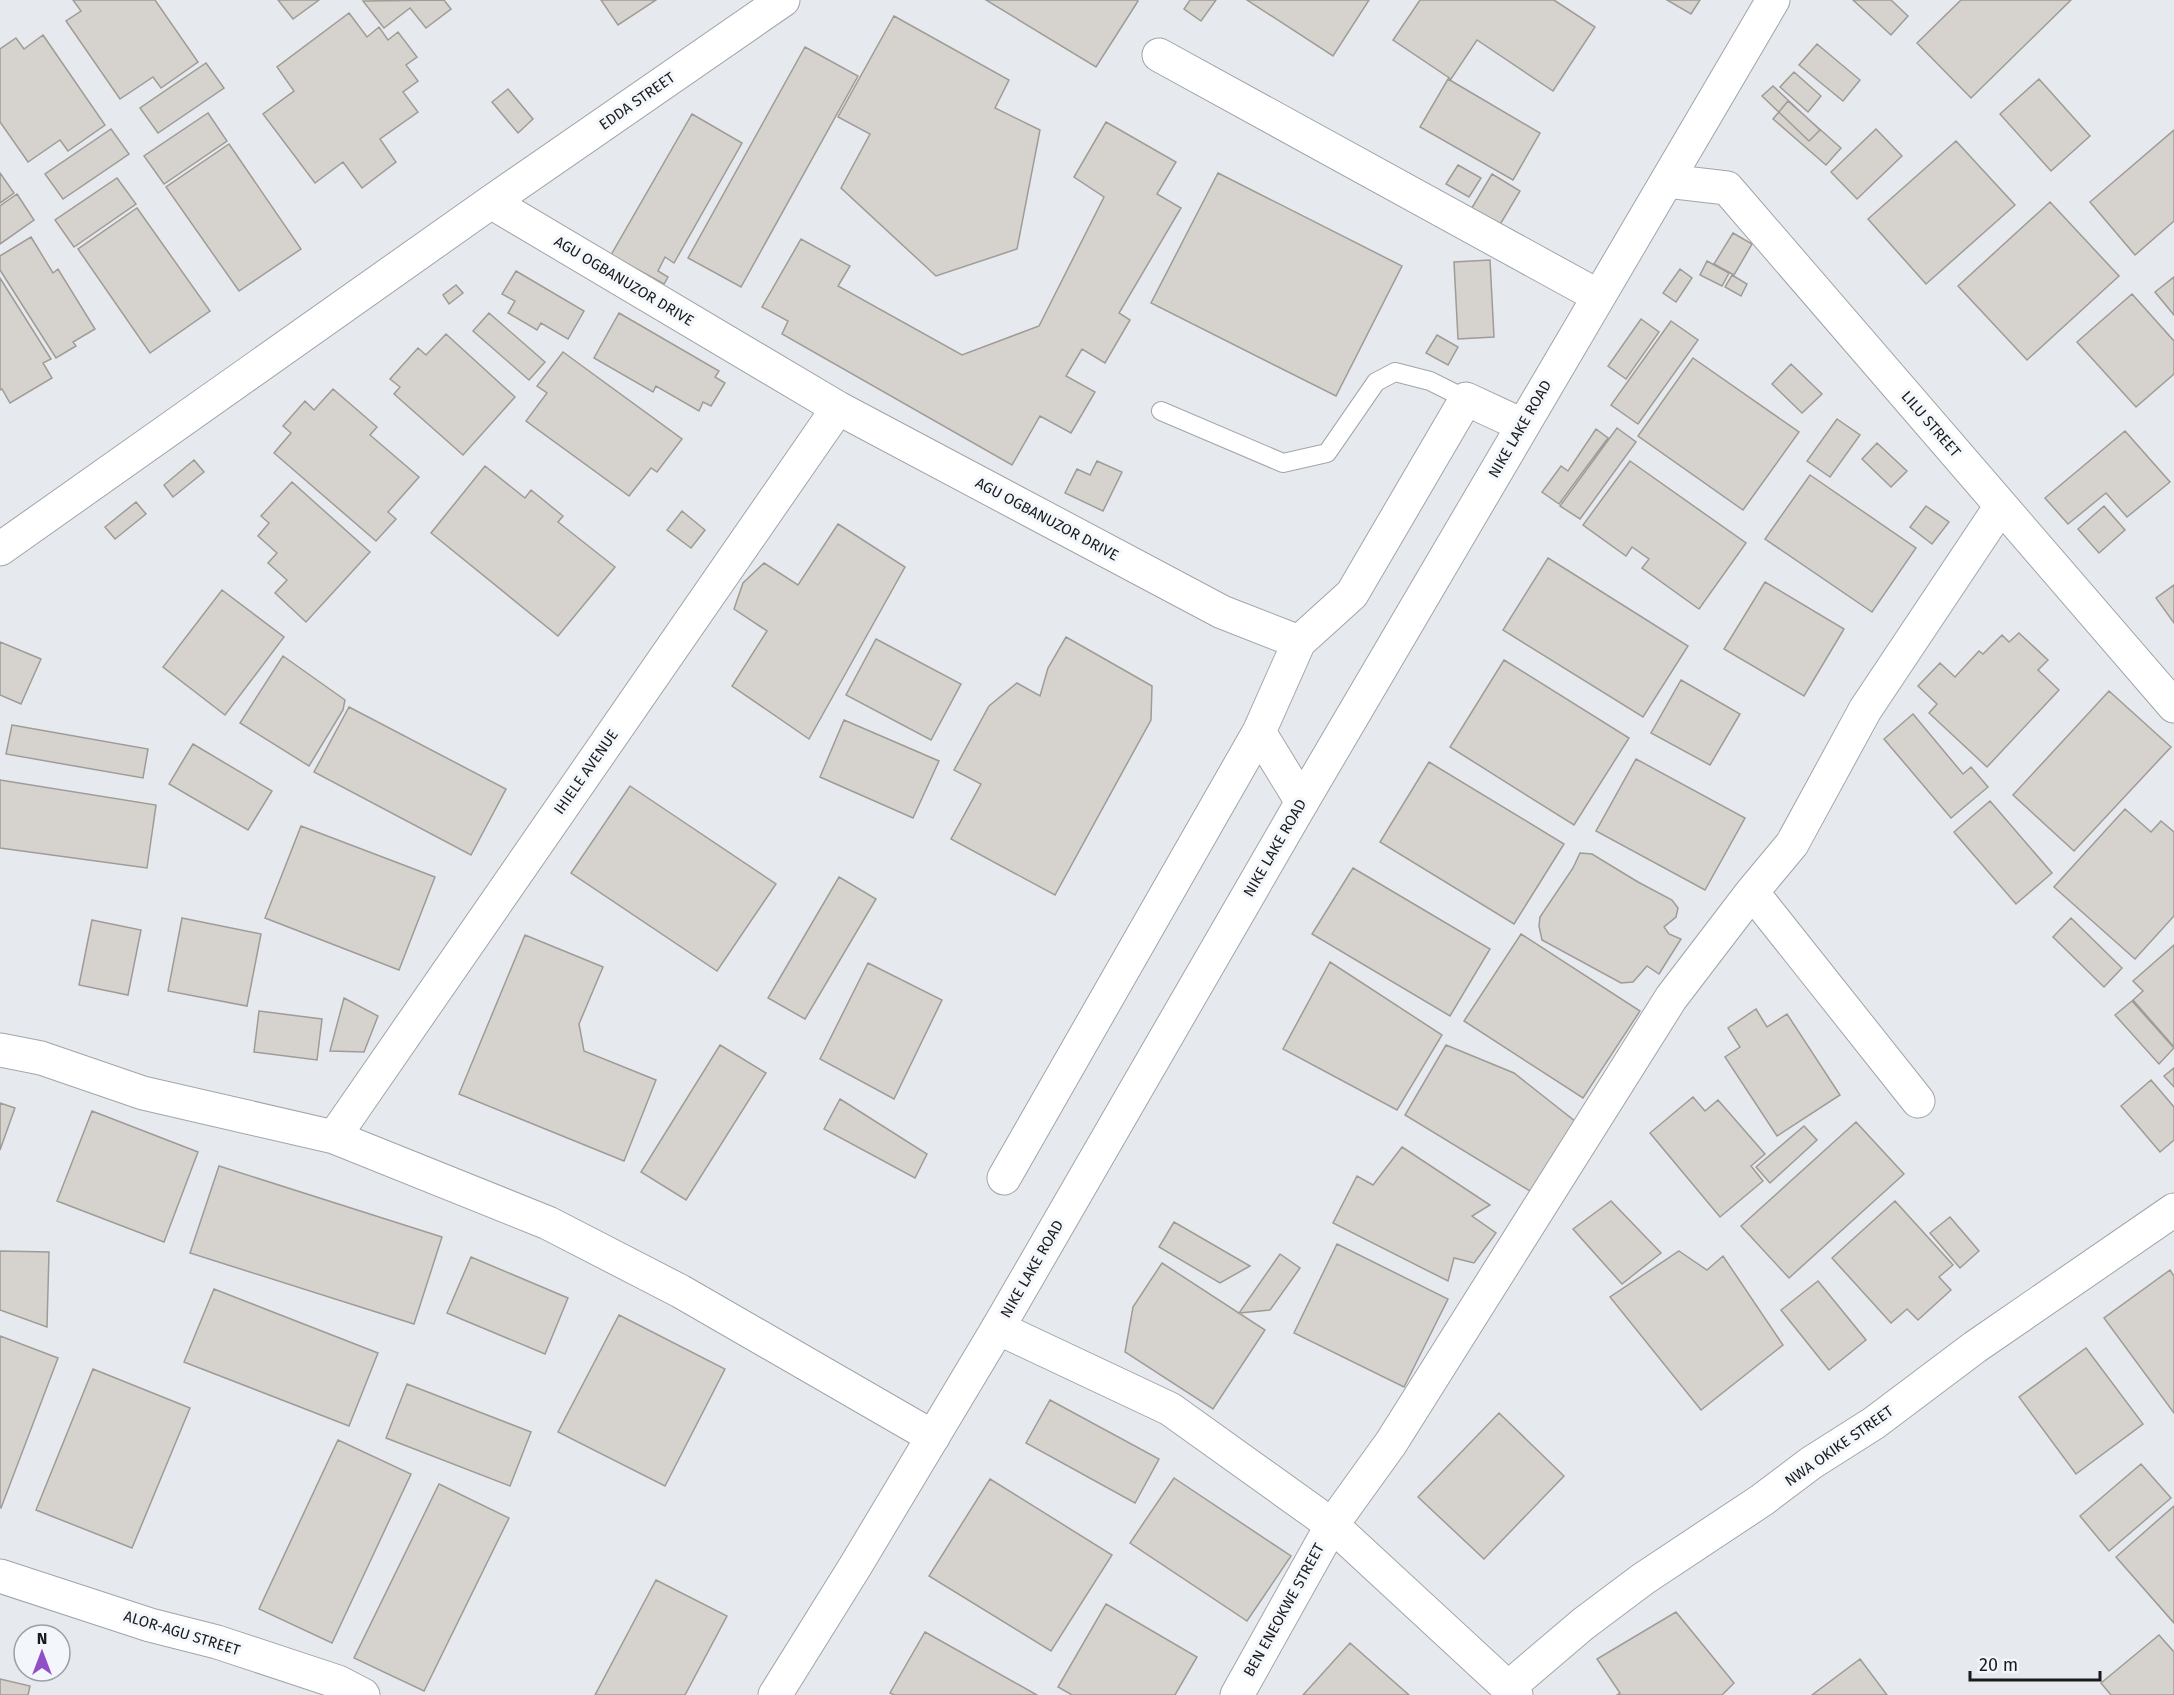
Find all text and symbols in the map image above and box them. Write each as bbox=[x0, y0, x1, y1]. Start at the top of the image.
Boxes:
street label: EDDA STREET bbox=[596, 68, 679, 134]
street label: AGU OGBANUZOR DRIVE bbox=[551, 232, 697, 330]
street label: NIKE LAKE ROAD bbox=[1485, 377, 1555, 481]
street label: LILU STREET bbox=[1898, 387, 1965, 461]
street label: AGU OGBANUZOR DRIVE bbox=[972, 474, 1122, 564]
street label: IHIELE AVENUE bbox=[550, 726, 622, 818]
street label: NIKE LAKE ROAD bbox=[1240, 796, 1310, 900]
street label: NIKE LAKE ROAD bbox=[997, 1217, 1067, 1321]
street label: NWA OKIKE STREET bbox=[1781, 1402, 1897, 1490]
street label: BEN ENEOKWE STREET bbox=[1240, 1540, 1328, 1680]
street label: ALOR-AGU STREET bbox=[122, 1607, 243, 1659]
north arrow bbox=[12, 1623, 72, 1683]
text: N bbox=[37, 1629, 47, 1648]
scale bar bbox=[1970, 1644, 2100, 1682]
text: 20 m bbox=[1979, 1654, 2018, 1676]

